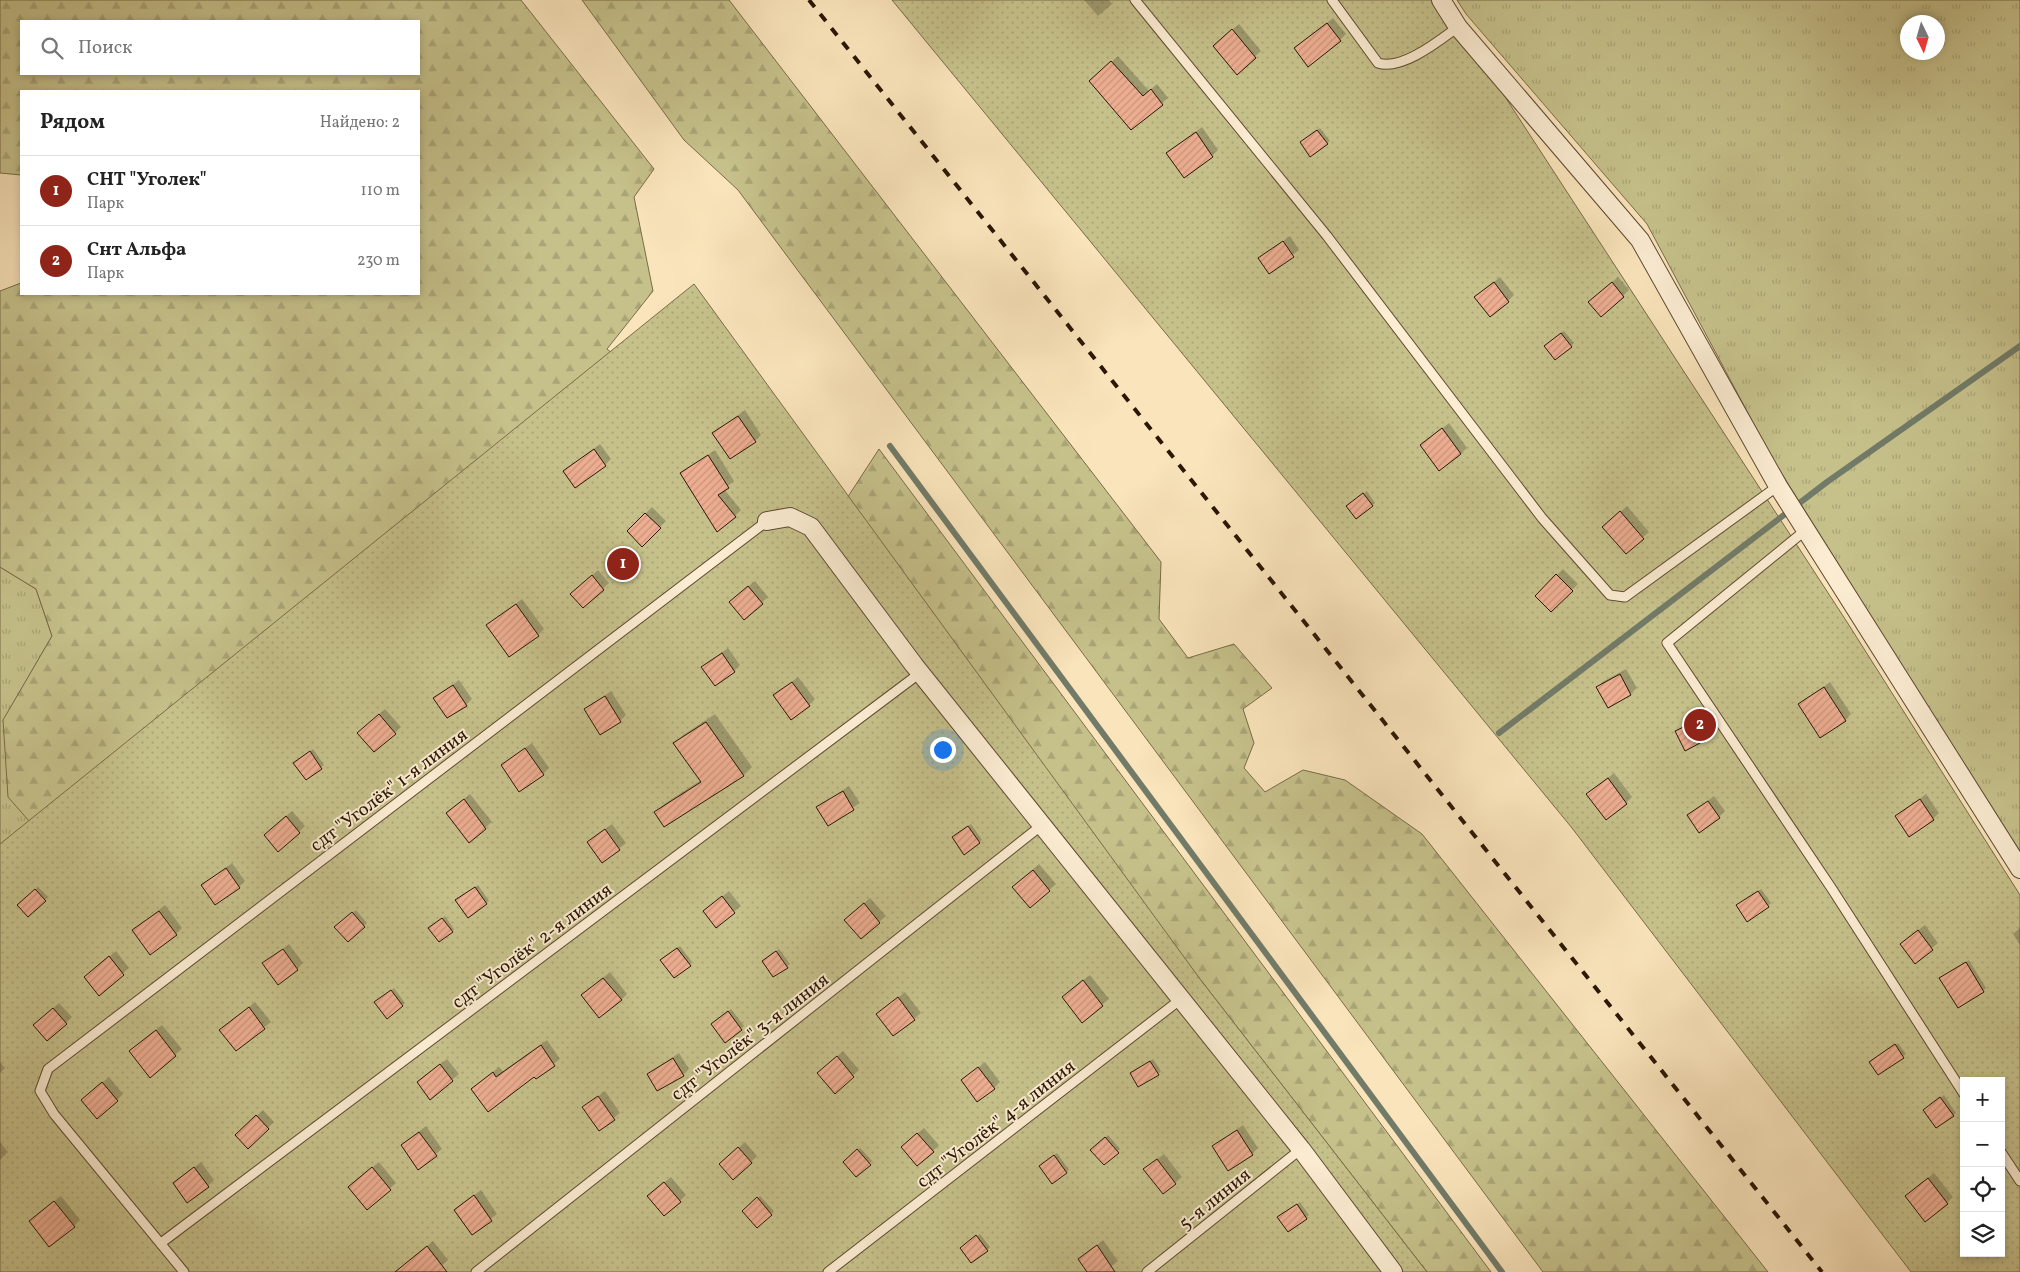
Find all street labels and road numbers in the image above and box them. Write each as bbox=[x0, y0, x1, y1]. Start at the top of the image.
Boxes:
street label: сдт "Уголёк" 1-я линия bbox=[305, 723, 474, 859]
street label: сдт "Уголёк" 2-я линия bbox=[447, 878, 618, 1016]
street label: сдт "Уголёк" 3-я линия bbox=[666, 967, 835, 1108]
street label: сдт "Уголёк" 4-я линия bbox=[911, 1054, 1081, 1195]
street label: 5-я линия bbox=[1174, 1162, 1257, 1237]

